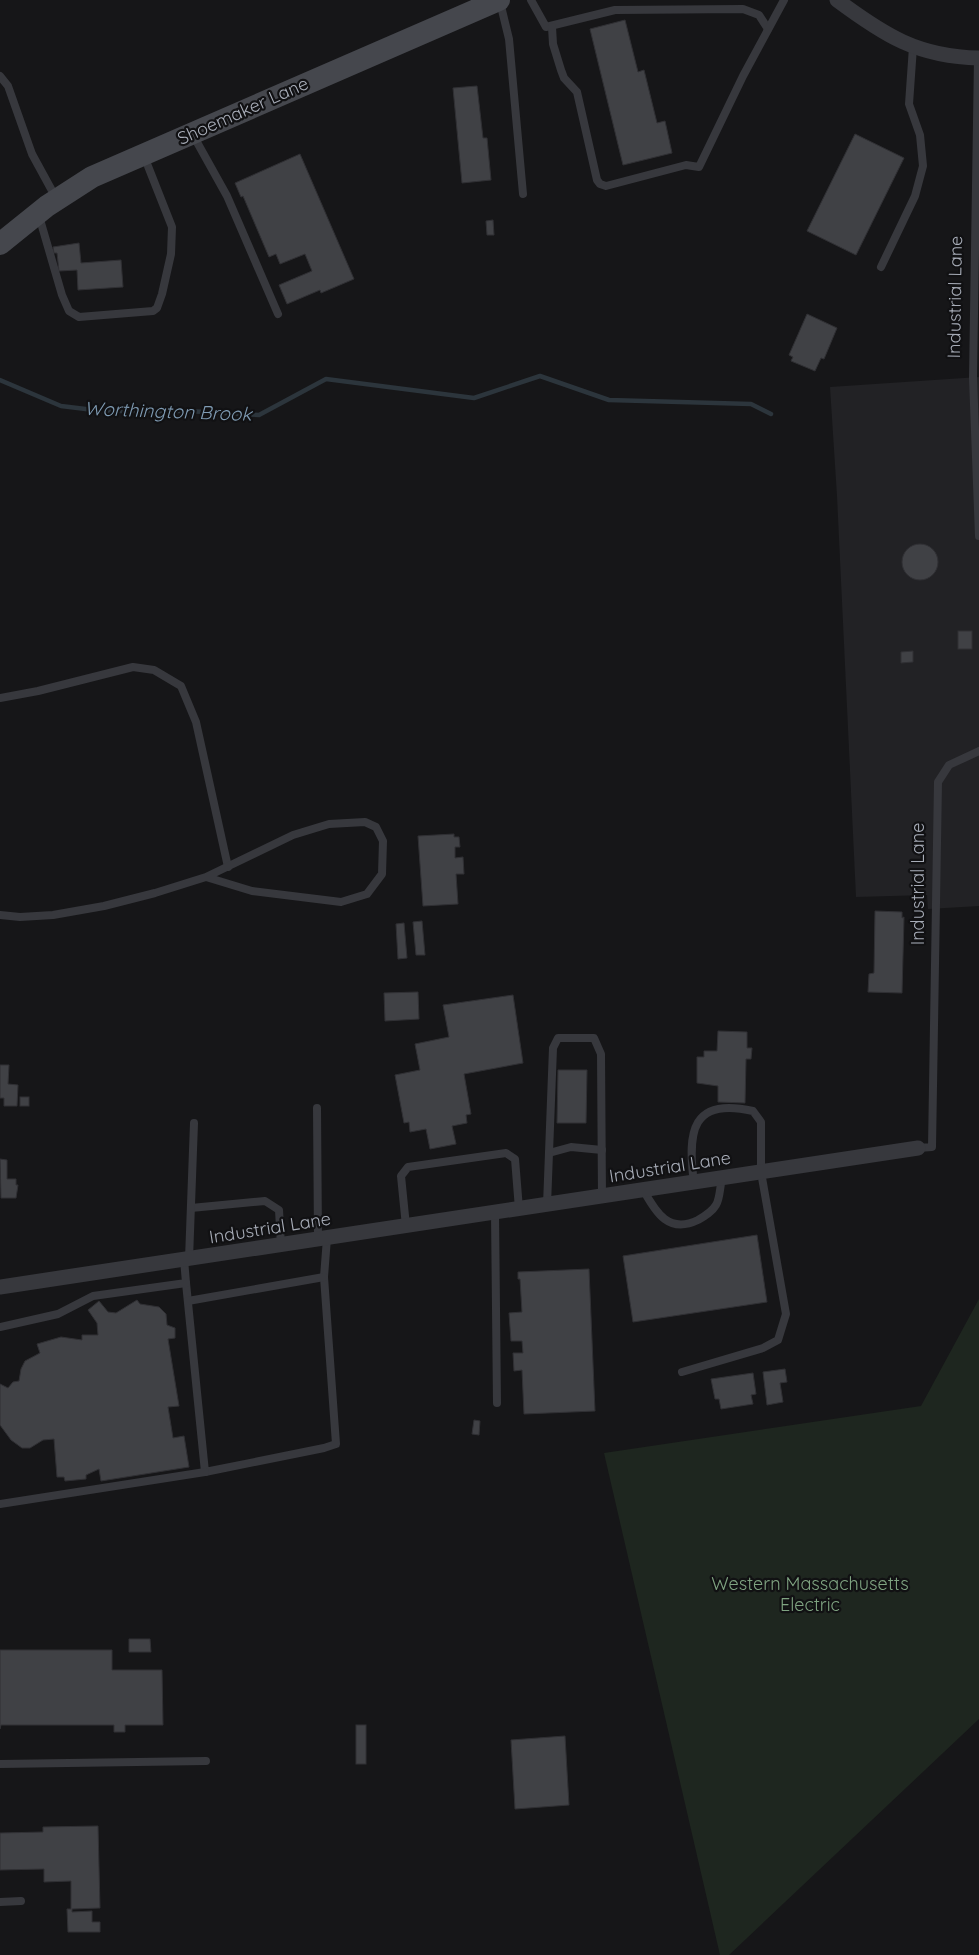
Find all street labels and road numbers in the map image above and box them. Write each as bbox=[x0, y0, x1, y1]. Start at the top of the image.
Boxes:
street label: Shoemaker Lane bbox=[174, 71, 312, 150]
street label: Industrial Lane bbox=[942, 235, 967, 359]
street label: Industrial Lane bbox=[906, 823, 929, 945]
street label: Industrial Lane bbox=[608, 1146, 732, 1187]
street label: Industrial Lane bbox=[208, 1207, 332, 1248]

